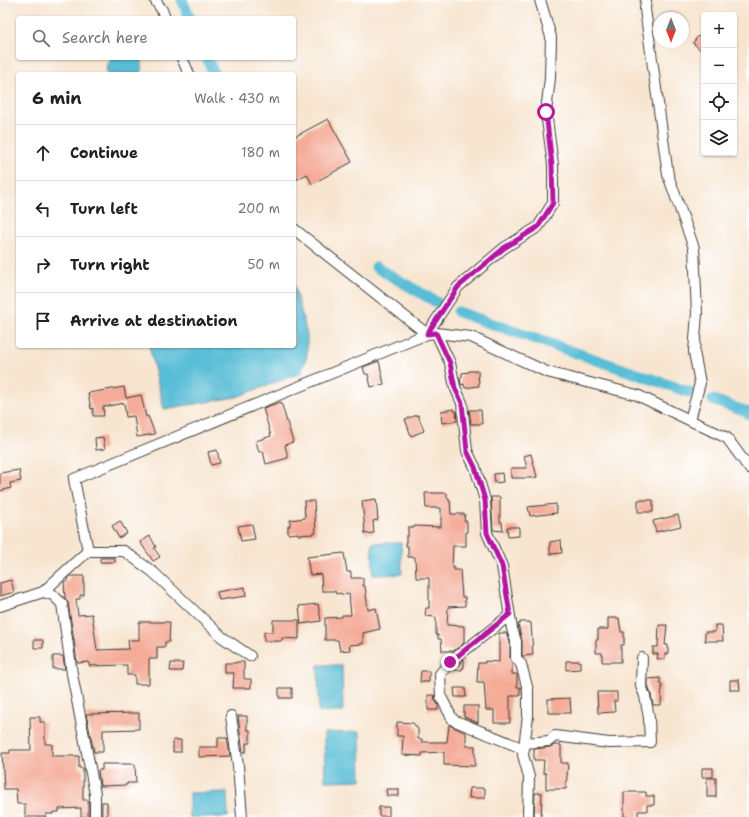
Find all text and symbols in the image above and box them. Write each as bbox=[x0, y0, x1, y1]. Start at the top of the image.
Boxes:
north arrow bbox=[653, 12, 689, 48]
map controls bbox=[701, 12, 737, 156]
button: + bbox=[701, 12, 737, 48]
search box bbox=[16, 16, 296, 60]
icon: search bbox=[30, 27, 52, 49]
text: Search here bbox=[62, 28, 148, 48]
button: − bbox=[701, 48, 737, 84]
button: locate bbox=[701, 84, 737, 120]
text: 6 min bbox=[32, 87, 82, 109]
text: Walk · 430 m bbox=[194, 90, 280, 107]
route start bbox=[537, 103, 555, 121]
button: layers bbox=[701, 120, 737, 156]
icon: ahead bbox=[32, 142, 54, 164]
text: Continue bbox=[70, 143, 138, 163]
text: 180 m bbox=[241, 144, 280, 161]
icon: left bbox=[32, 198, 54, 220]
text: Turn left bbox=[70, 199, 138, 219]
text: 200 m bbox=[238, 200, 280, 217]
icon: right bbox=[32, 254, 54, 276]
text: Turn right bbox=[70, 255, 150, 275]
text: 50 m bbox=[247, 256, 280, 273]
icon: arrive bbox=[32, 310, 54, 332]
text: Arrive at destination bbox=[70, 311, 238, 331]
route end bbox=[441, 653, 459, 671]

